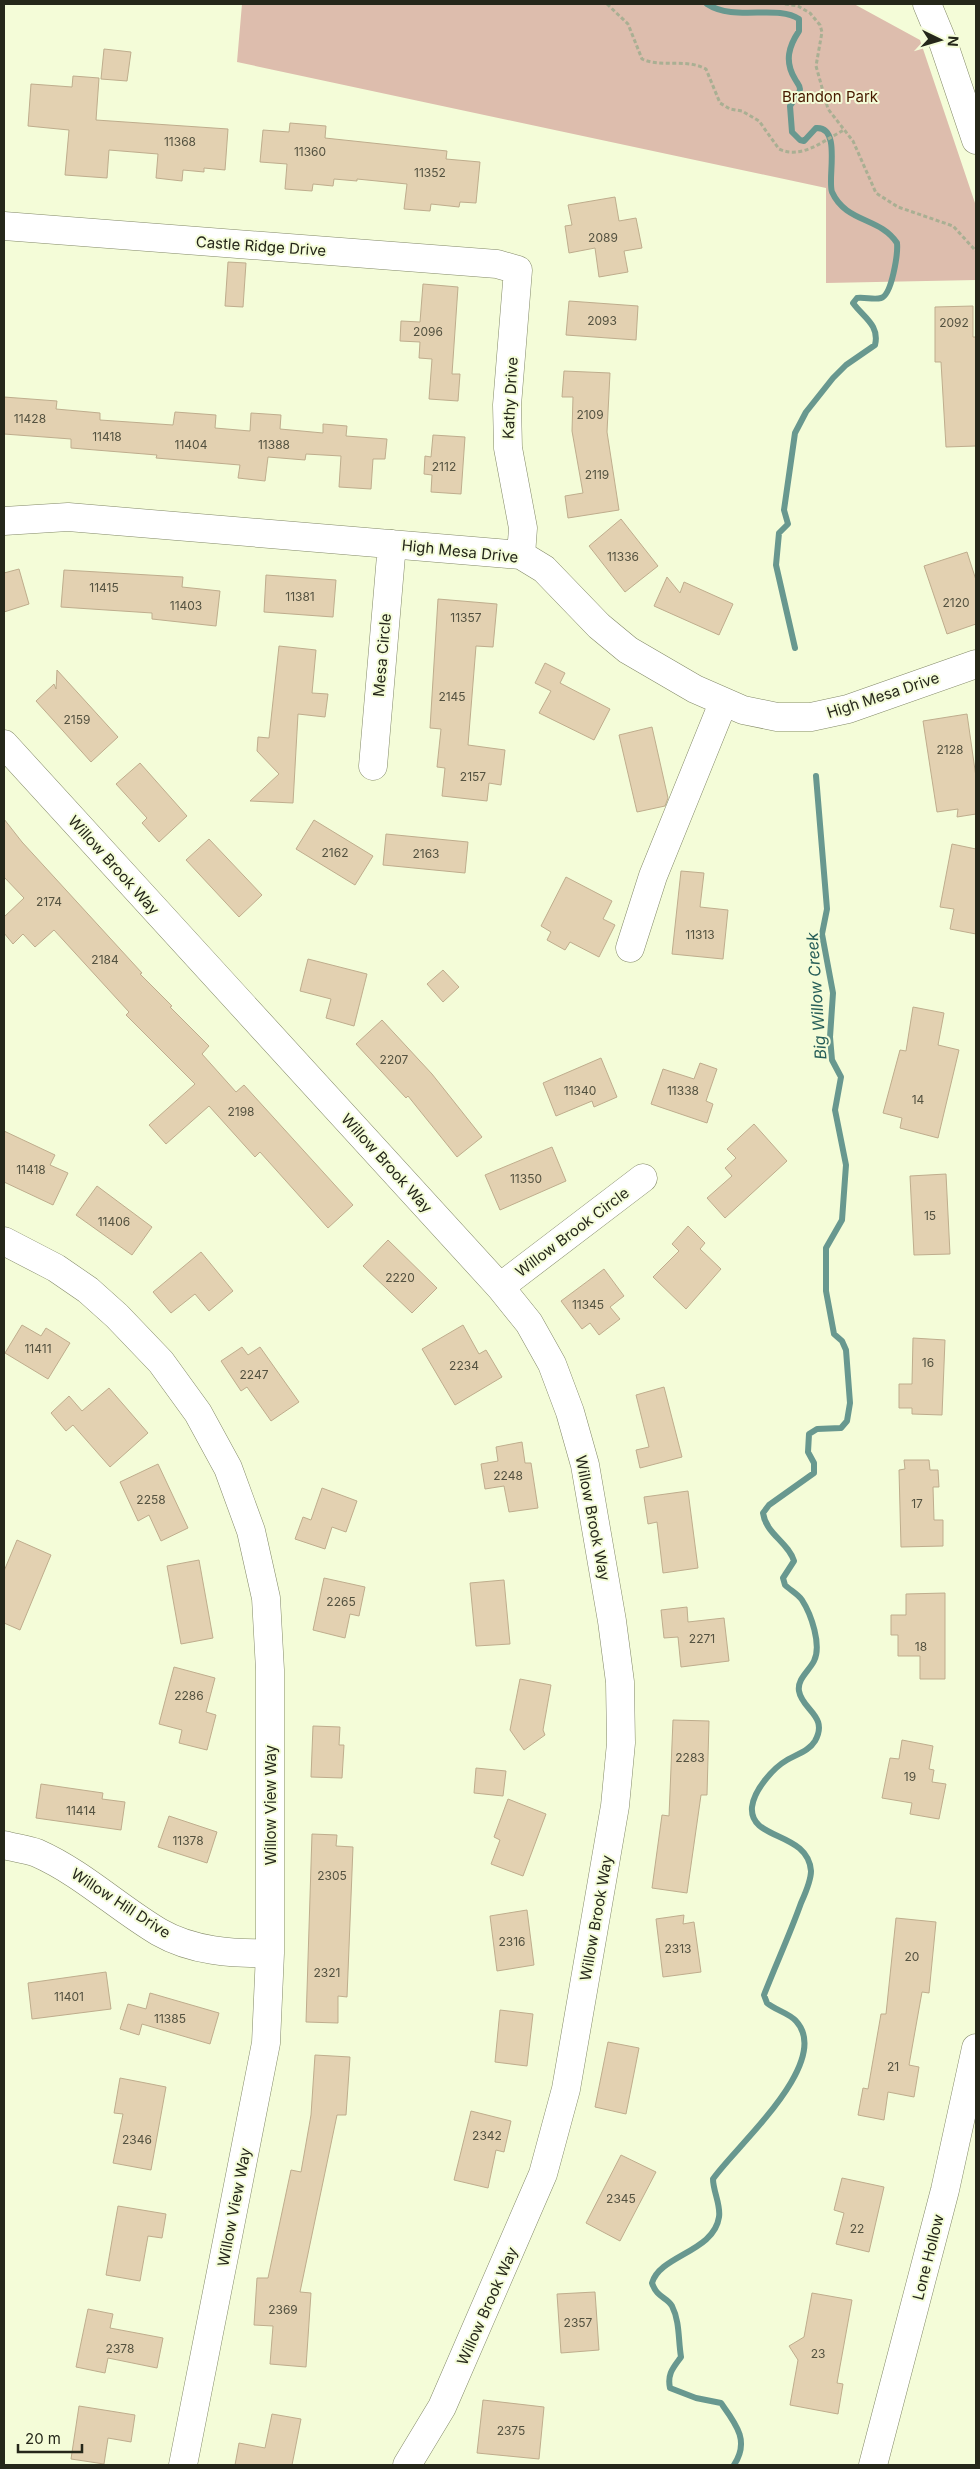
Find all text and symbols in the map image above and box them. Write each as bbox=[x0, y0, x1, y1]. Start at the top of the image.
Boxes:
north arrow bbox=[915, 15, 965, 65]
text: N bbox=[945, 35, 962, 47]
park label: Brandon Park bbox=[782, 87, 879, 106]
house number: 11368 bbox=[164, 134, 196, 149]
house number: 11360 bbox=[294, 144, 326, 159]
house number: 11352 bbox=[414, 165, 446, 180]
house number: 2089 bbox=[588, 230, 618, 245]
street label: Castle Ridge Drive bbox=[195, 232, 327, 260]
house number: 2093 bbox=[587, 313, 617, 328]
house number: 2092 bbox=[939, 315, 969, 330]
house number: 2096 bbox=[413, 324, 443, 339]
street label: Kathy Drive bbox=[498, 357, 522, 439]
house number: 2109 bbox=[576, 407, 604, 422]
house number: 11428 bbox=[14, 411, 46, 426]
house number: 11418 bbox=[92, 429, 122, 444]
house number: 11404 bbox=[175, 437, 208, 452]
house number: 11388 bbox=[258, 437, 290, 452]
house number: 2112 bbox=[432, 459, 456, 474]
house number: 2119 bbox=[585, 467, 609, 482]
street label: High Mesa Drive bbox=[401, 535, 519, 567]
house number: 11336 bbox=[607, 549, 639, 564]
house number: 11415 bbox=[89, 580, 119, 595]
house number: 11381 bbox=[285, 589, 315, 604]
house number: 2120 bbox=[942, 595, 970, 610]
house number: 11403 bbox=[170, 598, 202, 613]
house number: 11357 bbox=[450, 610, 482, 625]
street label: Mesa Circle bbox=[369, 612, 395, 698]
street label: High Mesa Drive bbox=[824, 668, 942, 722]
house number: 2145 bbox=[438, 689, 466, 704]
house number: 2159 bbox=[64, 712, 90, 727]
house number: 2128 bbox=[937, 742, 963, 757]
house number: 2157 bbox=[460, 769, 486, 784]
street label: Willow Brook Way bbox=[64, 811, 164, 919]
house number: 2162 bbox=[322, 845, 348, 860]
house number: 2163 bbox=[412, 846, 440, 861]
house number: 2174 bbox=[36, 894, 62, 909]
house number: 11313 bbox=[685, 927, 715, 942]
water label: Big Willow Creek bbox=[802, 931, 830, 1060]
house number: 2184 bbox=[91, 952, 119, 967]
house number: 2207 bbox=[380, 1052, 409, 1067]
house number: 11340 bbox=[564, 1083, 596, 1098]
house number: 11338 bbox=[667, 1083, 699, 1098]
house number: 14 bbox=[912, 1092, 925, 1107]
house number: 2198 bbox=[227, 1104, 255, 1119]
street label: Willow Brook Way bbox=[337, 1109, 437, 1217]
house number: 11418 bbox=[16, 1162, 46, 1177]
house number: 11350 bbox=[510, 1171, 542, 1186]
street label: Willow Brook Circle bbox=[511, 1183, 633, 1281]
house number: 15 bbox=[924, 1208, 936, 1223]
house number: 11406 bbox=[98, 1214, 130, 1229]
house number: 2220 bbox=[385, 1270, 415, 1285]
house number: 11345 bbox=[572, 1297, 604, 1312]
house number: 11411 bbox=[24, 1341, 52, 1356]
house number: 16 bbox=[922, 1355, 934, 1370]
house number: 2234 bbox=[449, 1358, 479, 1373]
house number: 2247 bbox=[240, 1367, 269, 1382]
street label: Willow Brook Way bbox=[572, 1454, 615, 1583]
house number: 2248 bbox=[493, 1468, 523, 1483]
house number: 2258 bbox=[136, 1492, 166, 1507]
house number: 17 bbox=[911, 1496, 923, 1511]
house number: 2265 bbox=[326, 1594, 356, 1609]
house number: 2271 bbox=[689, 1631, 715, 1646]
house number: 18 bbox=[915, 1639, 927, 1654]
house number: 2286 bbox=[174, 1688, 204, 1703]
street label: Willow View Way bbox=[261, 1744, 280, 1865]
house number: 2283 bbox=[675, 1750, 705, 1765]
house number: 19 bbox=[904, 1769, 916, 1784]
house number: 11414 bbox=[66, 1803, 96, 1818]
house number: 11378 bbox=[172, 1833, 204, 1848]
street label: Willow Brook Way bbox=[576, 1853, 616, 1982]
street label: Willow Hill Drive bbox=[68, 1864, 174, 1942]
house number: 2305 bbox=[317, 1868, 347, 1883]
house number: 2316 bbox=[498, 1934, 526, 1949]
house number: 2313 bbox=[664, 1941, 692, 1956]
house number: 20 bbox=[905, 1949, 919, 1964]
house number: 2321 bbox=[314, 1965, 340, 1980]
house number: 11401 bbox=[54, 1989, 84, 2004]
house number: 11385 bbox=[154, 2011, 186, 2026]
house number: 21 bbox=[887, 2059, 899, 2074]
house number: 2342 bbox=[472, 2128, 502, 2143]
house number: 2346 bbox=[122, 2132, 152, 2147]
street label: Willow View Way bbox=[213, 2145, 255, 2268]
house number: 2345 bbox=[606, 2191, 636, 2206]
street label: Lone Hollow bbox=[908, 2212, 948, 2302]
house number: 22 bbox=[850, 2221, 864, 2236]
street label: Willow Brook Way bbox=[452, 2244, 522, 2368]
house number: 2369 bbox=[268, 2302, 298, 2317]
house number: 2357 bbox=[564, 2315, 593, 2330]
house number: 2378 bbox=[106, 2341, 134, 2356]
house number: 23 bbox=[811, 2346, 825, 2361]
scale bar bbox=[18, 2422, 81, 2454]
house number: 2375 bbox=[497, 2423, 525, 2438]
text: 20 m bbox=[25, 2429, 61, 2448]

